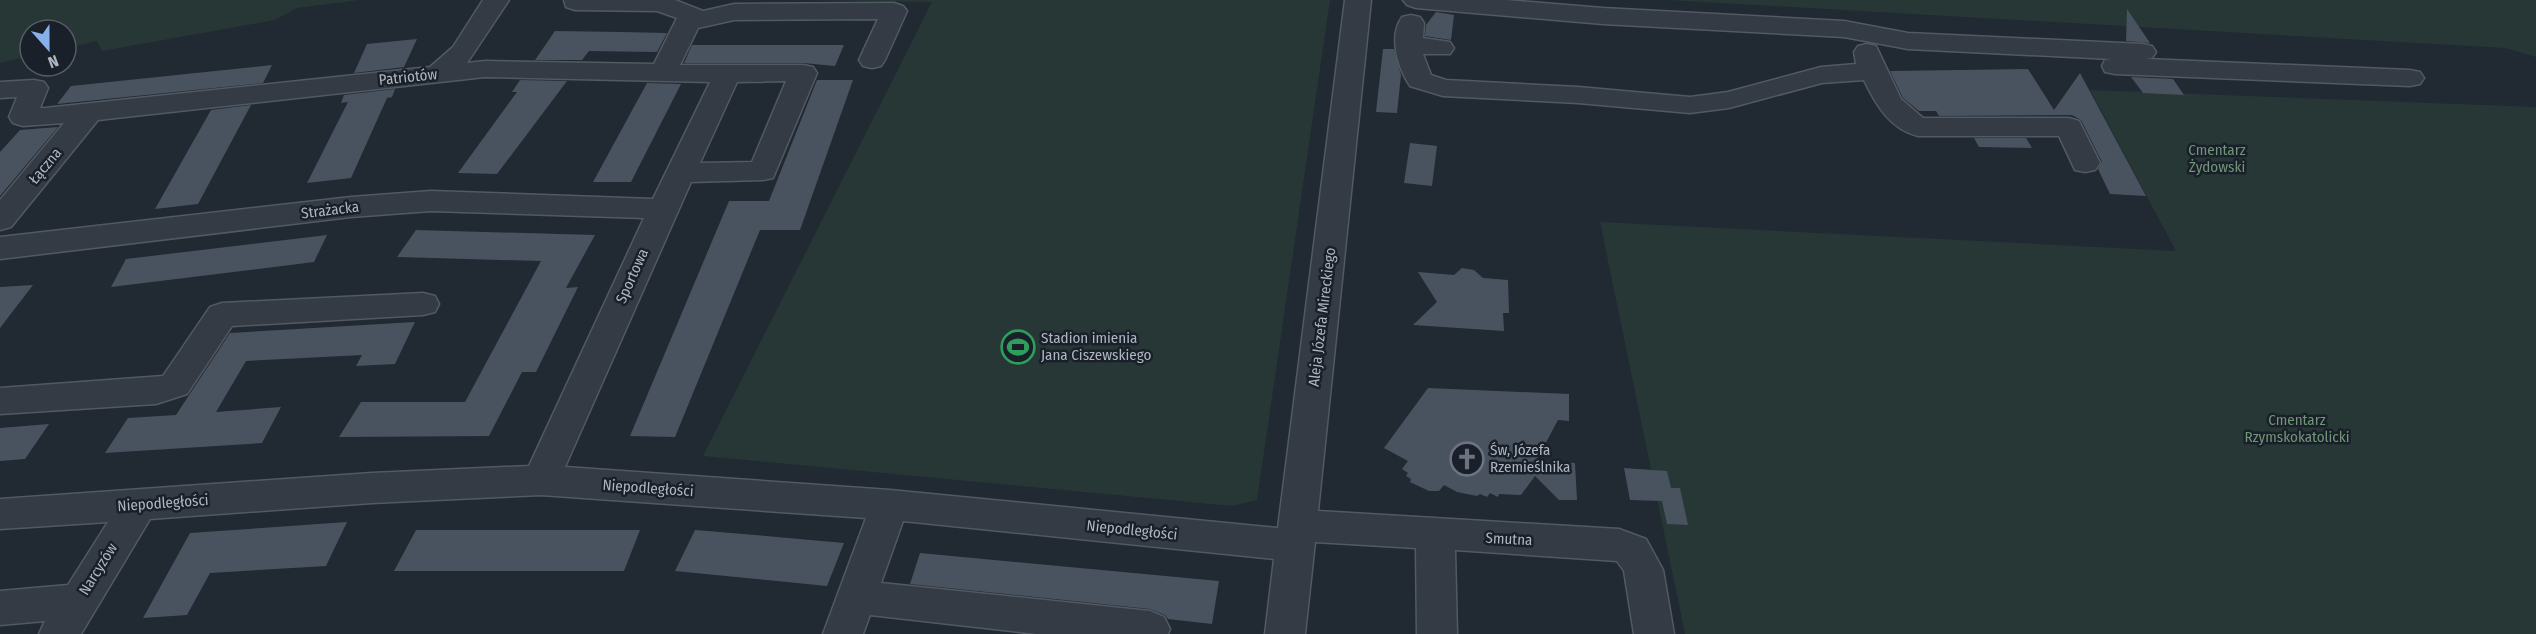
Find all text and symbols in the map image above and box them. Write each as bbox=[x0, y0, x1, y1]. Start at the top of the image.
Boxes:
north arrow bbox=[18, 18, 78, 78]
text: N bbox=[45, 51, 61, 72]
street label: Patriotów bbox=[378, 65, 438, 89]
park label: Cmentarz Żydowski bbox=[2188, 141, 2246, 176]
street label: Łączna bbox=[25, 144, 65, 188]
street label: Strażacka bbox=[300, 198, 360, 222]
street label: Sportowa bbox=[612, 246, 652, 306]
street label: Aleja Józefa Mireckiego bbox=[1305, 246, 1339, 388]
sports icon: Stadion imienia Jana Ciszewskiego bbox=[1000, 329, 1036, 365]
place label: Stadion imienia Jana Ciszewskiego bbox=[1041, 329, 1151, 364]
park label: Cmentarz Rzymskokatolicki bbox=[2244, 411, 2350, 446]
church icon: Św, Józefa Rzemieślnika bbox=[1449, 441, 1485, 477]
place label: Św, Józefa Rzemieślnika bbox=[1490, 441, 1570, 476]
street label: Niepodległości bbox=[602, 476, 694, 500]
street label: Niepodległości bbox=[117, 491, 209, 515]
street label: Niepodległości bbox=[1086, 516, 1178, 544]
street label: Smutna bbox=[1485, 529, 1533, 549]
street label: Narcyzów bbox=[75, 540, 121, 598]

